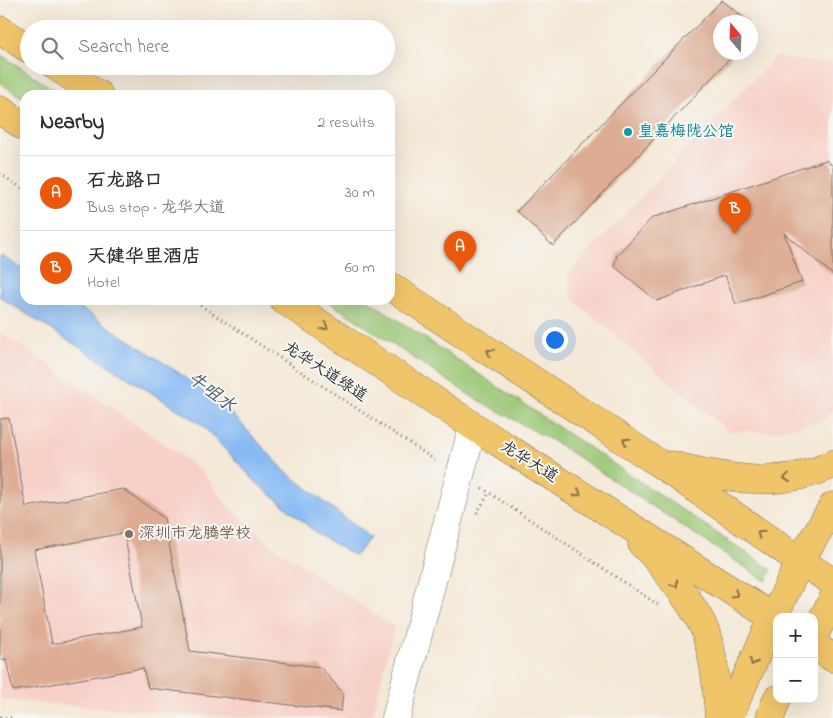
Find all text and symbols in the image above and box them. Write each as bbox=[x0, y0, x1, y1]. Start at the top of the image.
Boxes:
north arrow bbox=[713, 15, 758, 60]
search box bbox=[20, 20, 395, 75]
icon: search bbox=[38, 34, 66, 62]
text: Search here bbox=[78, 34, 169, 61]
text: Nearby bbox=[40, 108, 104, 138]
text: 2 results bbox=[317, 111, 375, 135]
place label: 皇嘉梅陇公馆 bbox=[638, 120, 734, 144]
marker: 皇嘉梅陇公馆 bbox=[622, 126, 634, 138]
text: 石龙路口 bbox=[87, 168, 163, 195]
text: A bbox=[51, 181, 61, 205]
text: 30 m bbox=[345, 181, 375, 205]
pin: B bbox=[719, 193, 751, 234]
text: Bus stop · 龙华大道 bbox=[87, 196, 225, 220]
pin: A bbox=[444, 231, 476, 272]
text: 天健华里酒店 bbox=[87, 244, 201, 271]
text: B bbox=[51, 256, 61, 280]
text: 60 m bbox=[345, 256, 375, 280]
text: Hotel bbox=[87, 271, 120, 295]
one-way arrow bbox=[319, 321, 328, 330]
your location bbox=[542, 327, 568, 353]
street label: 龙华大道绿道 bbox=[278, 336, 372, 408]
one-way arrow bbox=[487, 349, 496, 358]
water label: 牛咀水 bbox=[182, 366, 241, 420]
street label: 龙华大道 bbox=[495, 435, 563, 489]
one-way arrow bbox=[622, 438, 632, 447]
one-way arrow bbox=[782, 472, 790, 483]
one-way arrow bbox=[572, 486, 581, 496]
place label: 深圳市龙腾学校 bbox=[139, 522, 251, 546]
marker: 深圳市龙腾学校 bbox=[123, 528, 135, 540]
one-way arrow bbox=[757, 531, 766, 539]
one-way arrow bbox=[669, 579, 678, 588]
one-way arrow bbox=[730, 588, 739, 598]
map controls bbox=[773, 613, 818, 703]
button: + bbox=[773, 613, 818, 658]
one-way arrow bbox=[748, 657, 759, 666]
button: − bbox=[773, 658, 818, 703]

